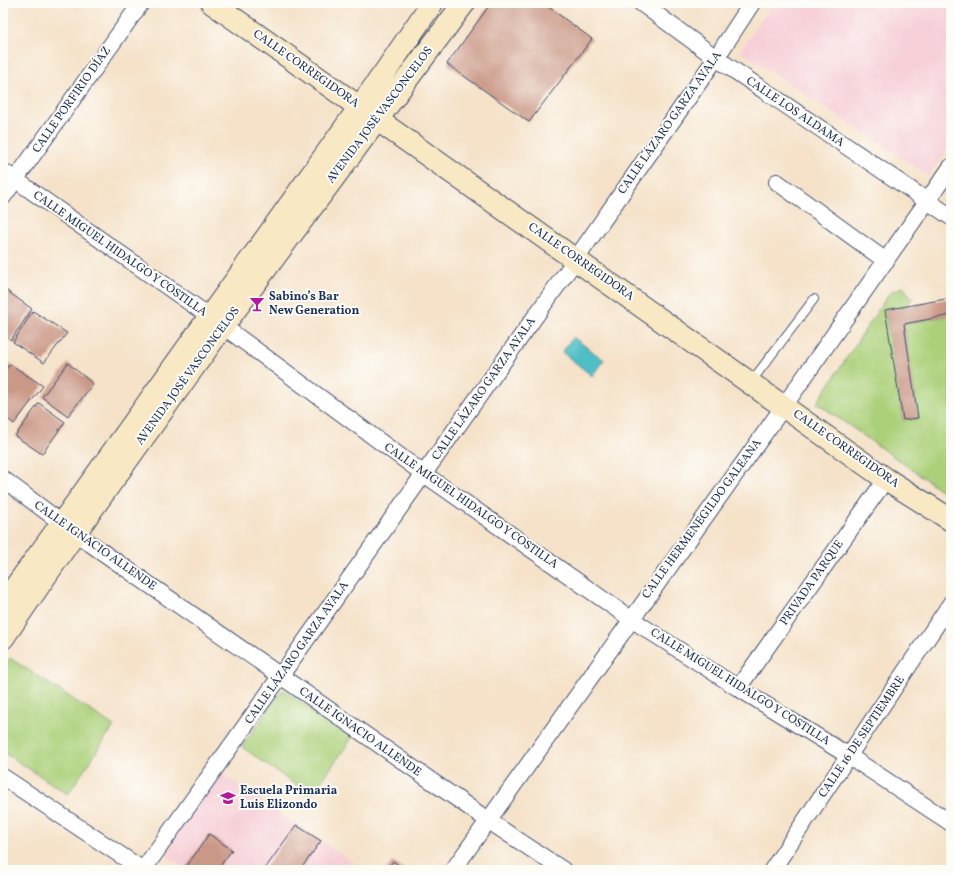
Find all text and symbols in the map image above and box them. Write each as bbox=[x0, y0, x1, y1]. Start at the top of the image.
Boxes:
street label: CALLE CORREGIDORA bbox=[250, 26, 363, 112]
street label: CALLE PORFIRIO DÍAZ bbox=[28, 43, 115, 156]
street label: AVENIDA JOSÉ VASCONCELOS bbox=[322, 43, 437, 187]
street label: CALLE LÁZARO GARZA AYALA bbox=[614, 47, 726, 198]
street label: CALLE LOS ALDAMA bbox=[743, 73, 848, 151]
street label: CALLE MIGUEL HIDALGO Y COSTILLA bbox=[30, 187, 211, 321]
street label: CALLE CORREGIDORA bbox=[525, 219, 638, 305]
place label: Sabino’s Bar New Generation bbox=[269, 289, 359, 319]
bar icon: Sabino’s Bar New Generation bbox=[248, 295, 266, 313]
street label: AVENIDA JOSÉ VASCONCELOS bbox=[132, 303, 244, 448]
street label: CALLE LÁZARO GARZA AYALA bbox=[428, 313, 540, 464]
street label: CALLE CORREGIDORA bbox=[790, 406, 903, 492]
street label: CALLE HERMENEGILDO GALEANA bbox=[639, 435, 766, 602]
street label: CALLE MIGUEL HIDALGO Y COSTILLA bbox=[381, 439, 562, 573]
street label: CALLE IGNACIO ALLENDE bbox=[31, 498, 159, 594]
street label: PRIVADA PARQUE bbox=[776, 537, 848, 629]
street label: CALLE LÁZARO GARZA AYALA bbox=[241, 577, 353, 728]
street label: CALLE MIGUEL HIDALGO Y COSTILLA bbox=[647, 625, 833, 750]
street label: CALLE 16 DE SEPTIEMBRE bbox=[815, 673, 909, 801]
street label: CALLE IGNACIO ALLENDE bbox=[296, 684, 424, 780]
place label: Escuela Primaria Luis Elizondo bbox=[240, 783, 338, 813]
school or university icon: Escuela Primaria Luis Elizondo bbox=[219, 789, 237, 807]

